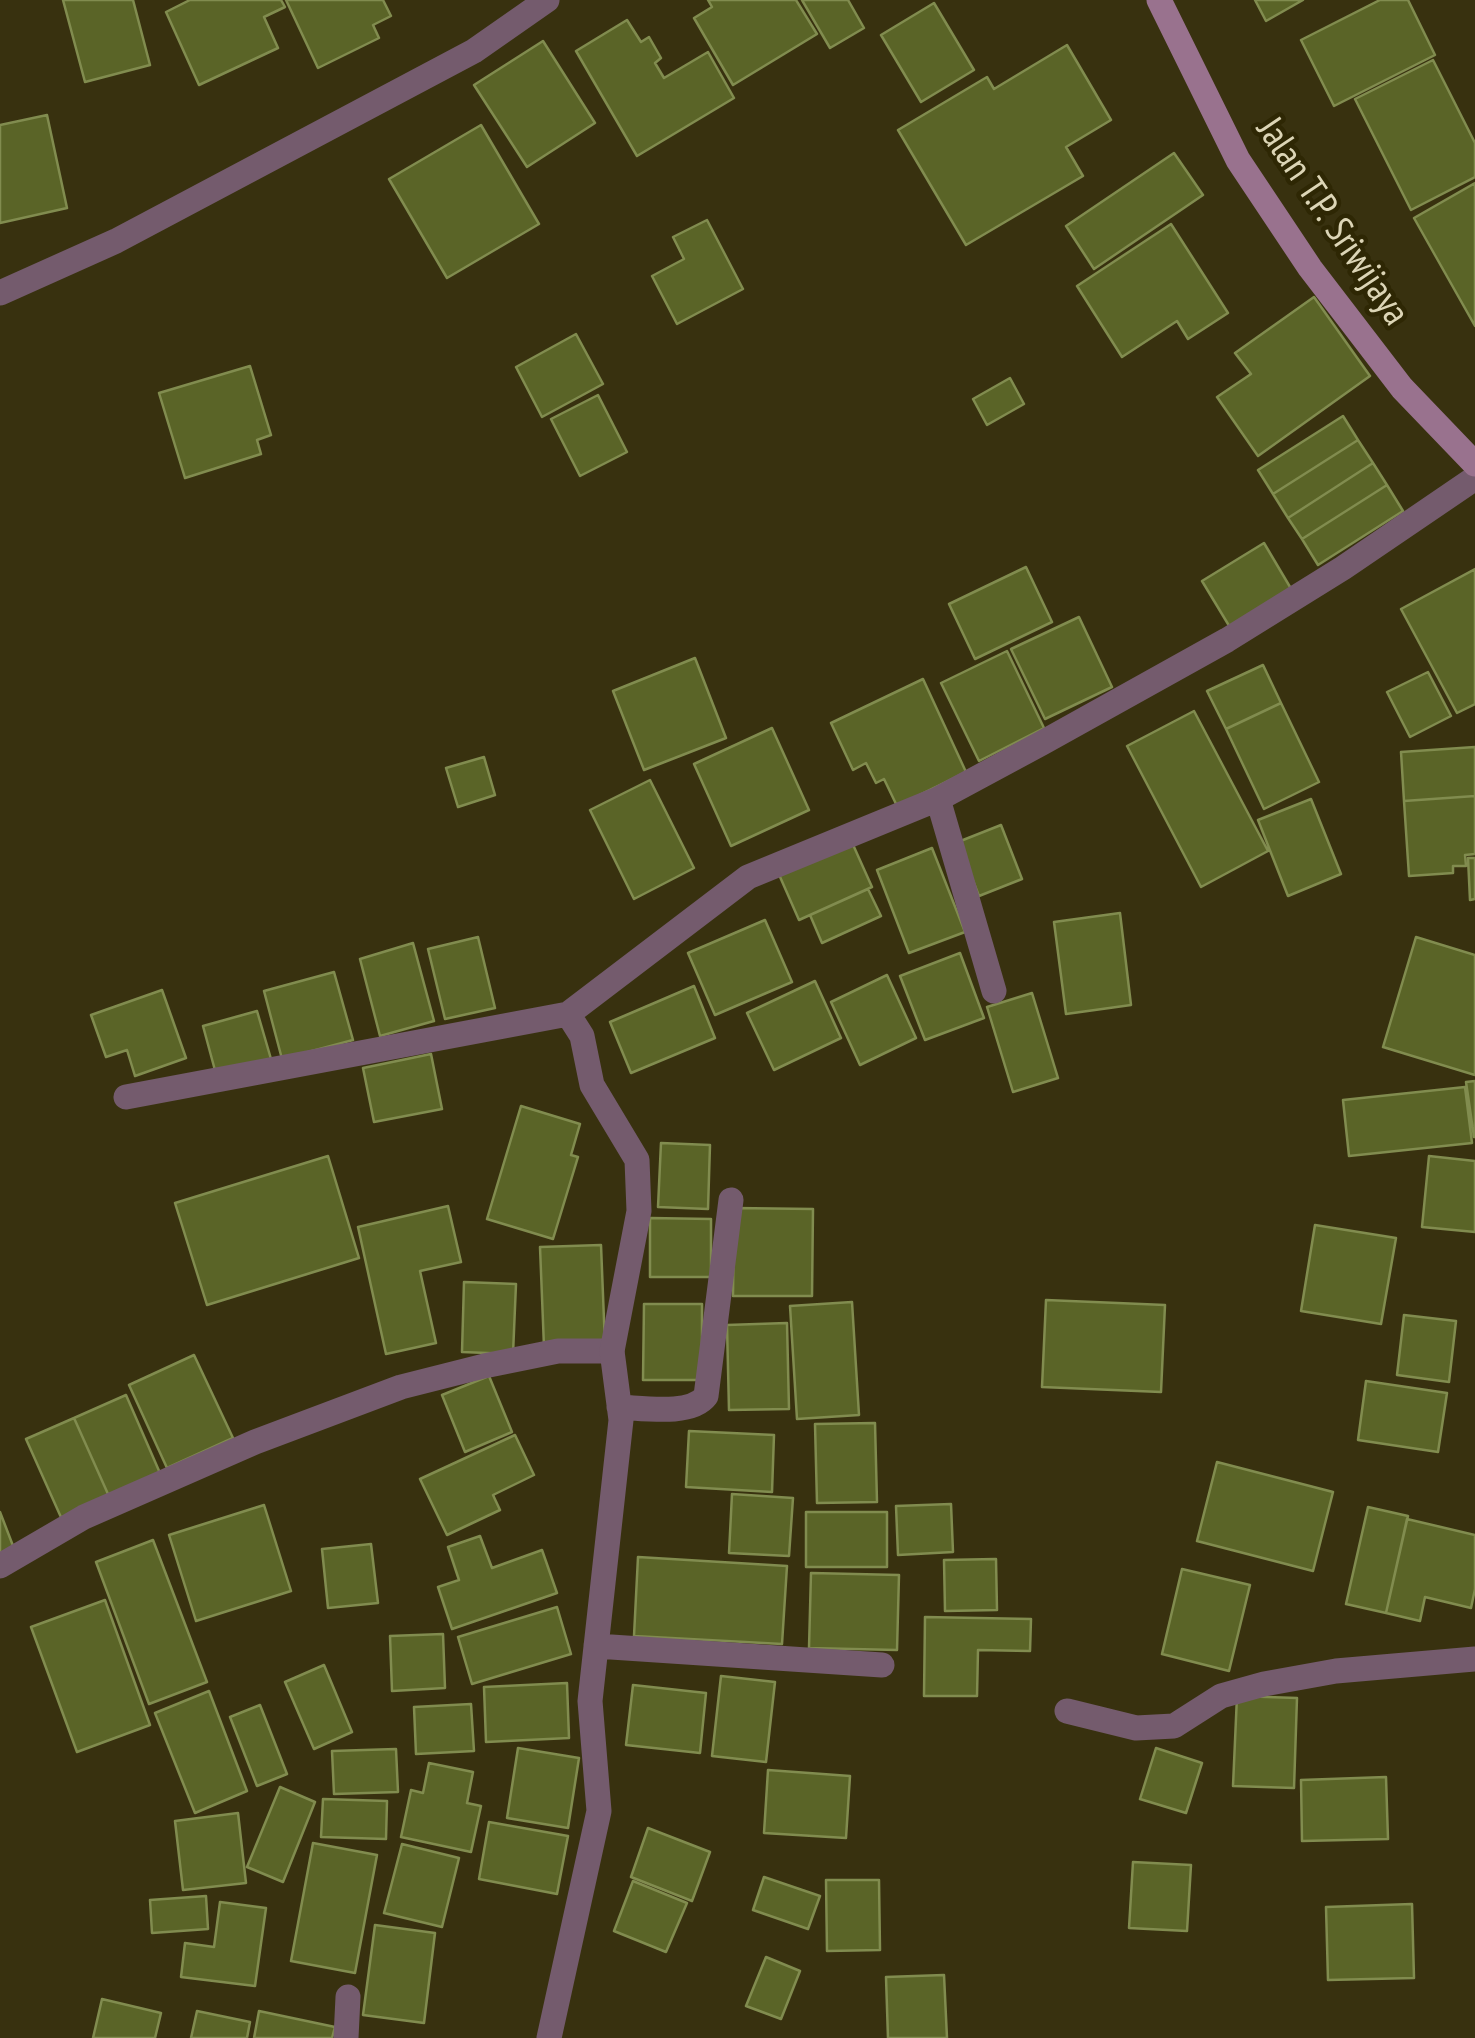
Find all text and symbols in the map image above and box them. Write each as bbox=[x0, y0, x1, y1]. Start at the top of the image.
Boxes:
street label: Jalan T.P. Sriwijaya bbox=[1246, 110, 1418, 334]

